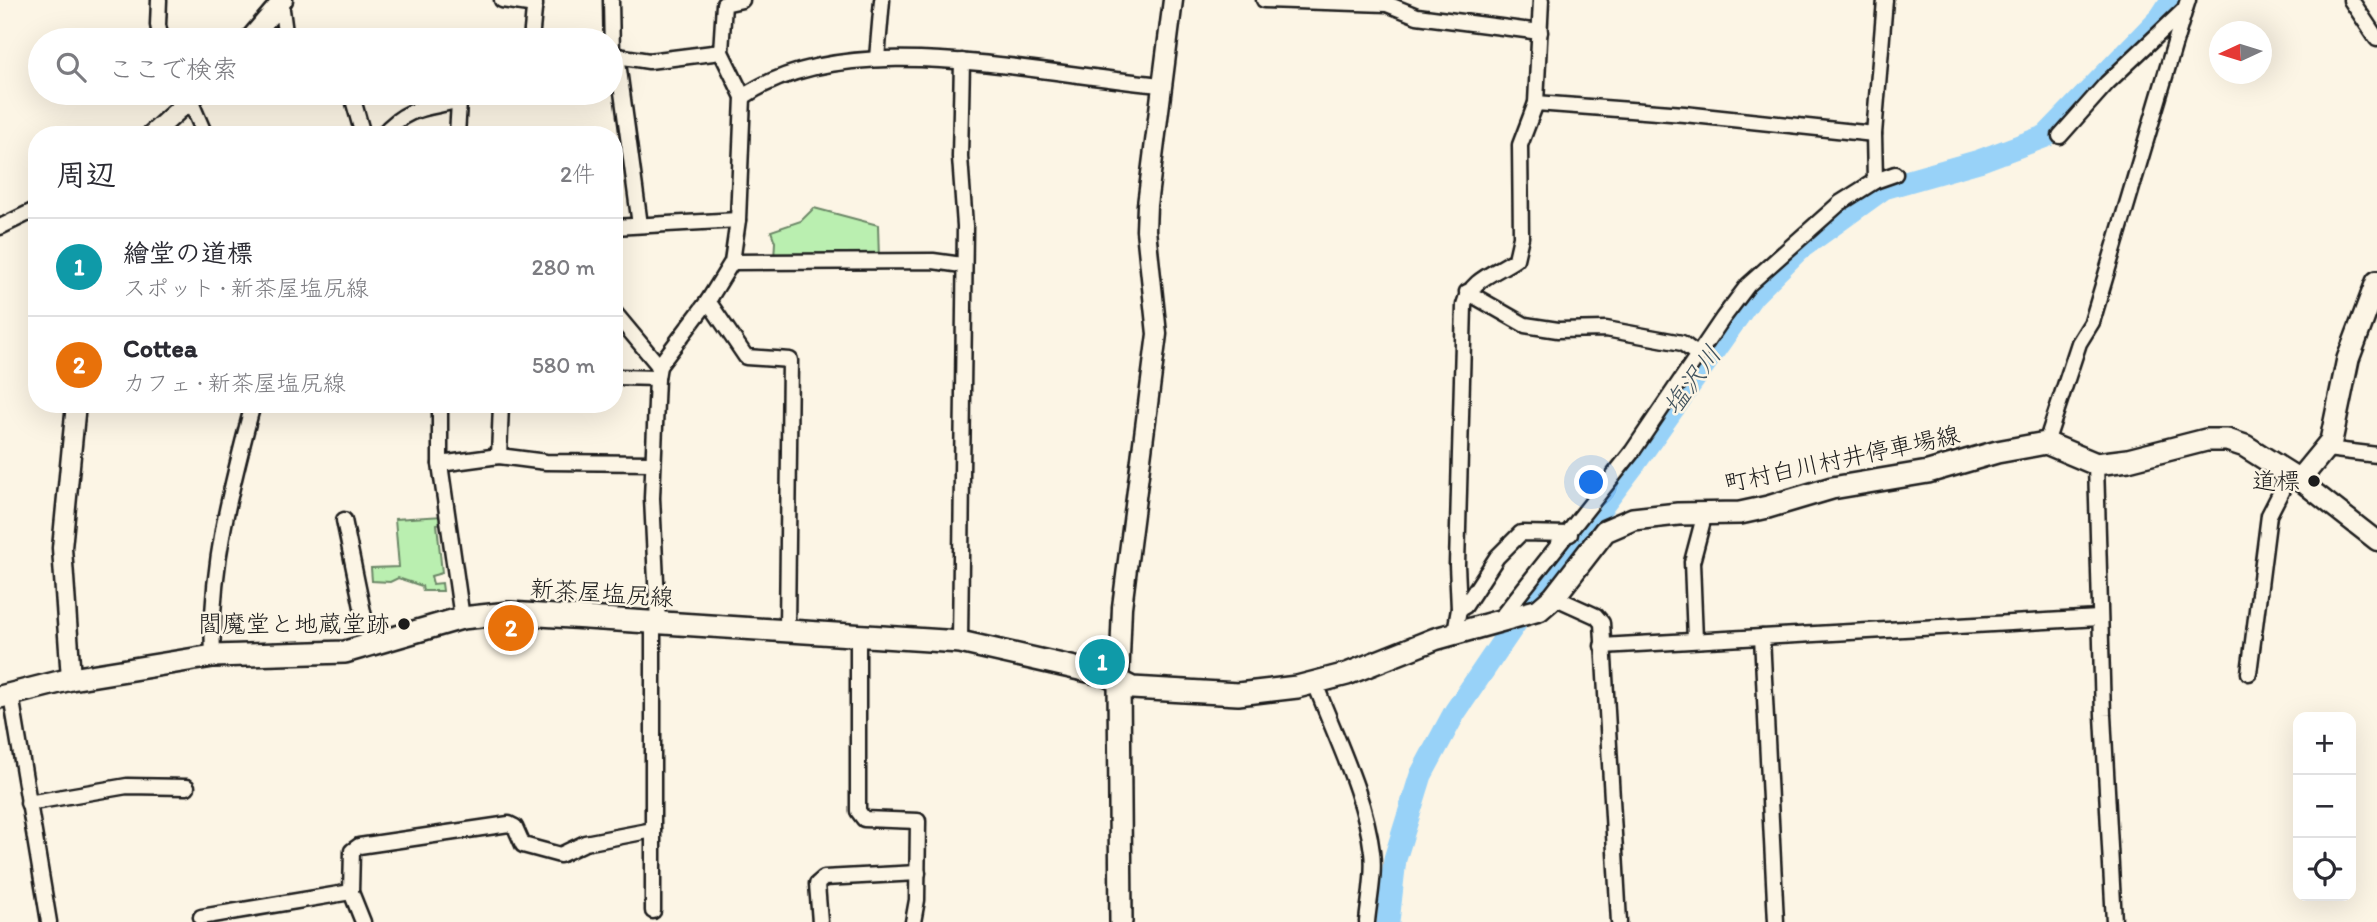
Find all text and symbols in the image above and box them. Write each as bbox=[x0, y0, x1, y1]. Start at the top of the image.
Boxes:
north arrow bbox=[2209, 21, 2272, 84]
search box bbox=[28, 28, 623, 105]
icon: search bbox=[52, 48, 90, 86]
text: ここで検索 bbox=[108, 53, 238, 85]
text: 周辺 bbox=[56, 156, 116, 193]
text: 2件 bbox=[560, 160, 595, 188]
text: 繪堂の道標 bbox=[123, 237, 253, 269]
text: 1 bbox=[74, 253, 84, 281]
text: 280 m bbox=[532, 253, 595, 281]
text: スポット · 新茶屋塩尻線 bbox=[123, 274, 369, 302]
text: Cottea bbox=[123, 332, 197, 364]
water label: 塩沢川 bbox=[1656, 339, 1728, 421]
text: 2 bbox=[73, 351, 85, 379]
text: 580 m bbox=[532, 351, 595, 379]
text: カフェ · 新茶屋塩尻線 bbox=[123, 369, 346, 397]
street label: 町村白川村井停車場線 bbox=[1722, 419, 1962, 498]
your location bbox=[1574, 465, 1608, 499]
place label: 道標 bbox=[2252, 466, 2300, 495]
marker: 道標 bbox=[2306, 473, 2322, 489]
street label: 新茶屋塩尻線 bbox=[529, 573, 675, 612]
pin: 2 bbox=[488, 602, 534, 654]
place label: 閻魔堂と地蔵堂跡 bbox=[198, 609, 390, 638]
marker: 閻魔堂と地蔵堂跡 bbox=[396, 616, 412, 632]
pin: 1 bbox=[1079, 636, 1125, 688]
map controls bbox=[2293, 712, 2356, 901]
button: + bbox=[2293, 712, 2356, 775]
button: − bbox=[2293, 775, 2356, 838]
button: locate bbox=[2293, 838, 2356, 901]

